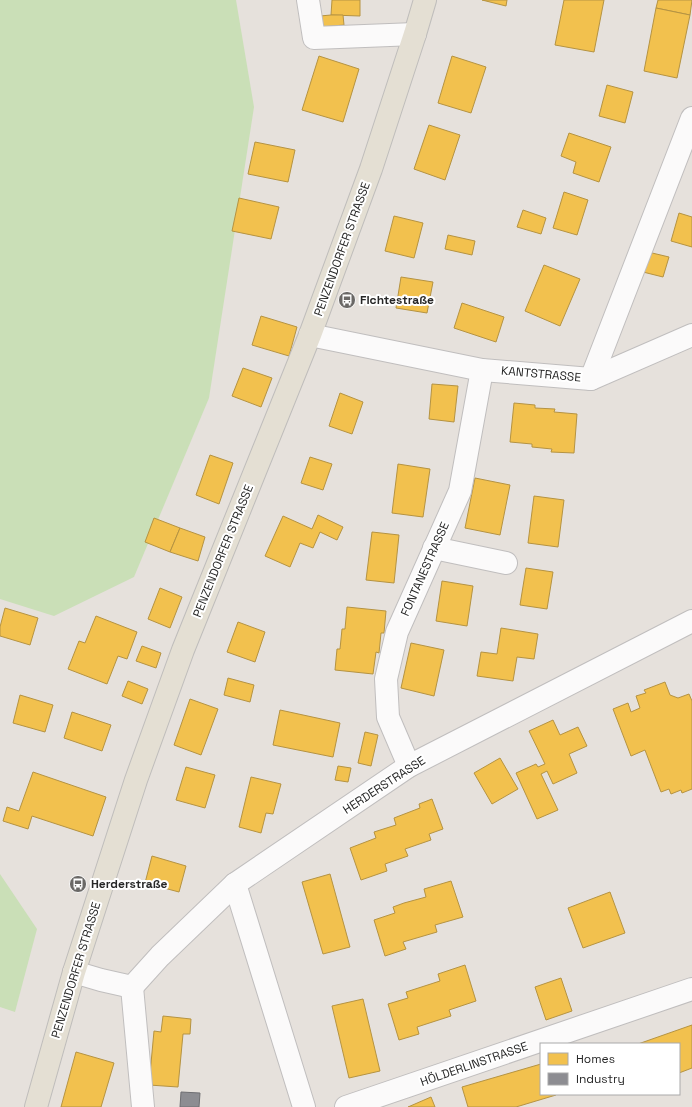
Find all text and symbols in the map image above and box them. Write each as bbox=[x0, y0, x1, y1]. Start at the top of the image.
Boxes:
street label: PENZENDORFER STRASSE bbox=[310, 179, 374, 318]
bus stop icon: Fichtestraße bbox=[337, 290, 357, 310]
place label: Fichtestraße bbox=[360, 292, 434, 308]
street label: KANTSTRASSE bbox=[500, 363, 582, 385]
street label: PENZENDORFER STRASSE bbox=[189, 482, 257, 620]
street label: FONTANESTRASSE bbox=[397, 519, 453, 619]
street label: HERDERSTRASSE bbox=[340, 752, 428, 818]
bus stop icon: Herderstraße bbox=[68, 874, 88, 894]
place label: Herderstraße bbox=[91, 876, 168, 892]
street label: PENZENDORFER STRASSE bbox=[48, 900, 104, 1040]
street label: HÖLDERLINSTRASSE bbox=[418, 1038, 530, 1090]
legend bbox=[540, 1043, 680, 1095]
text: Homes bbox=[576, 1051, 615, 1067]
text: Industry bbox=[576, 1071, 625, 1087]

